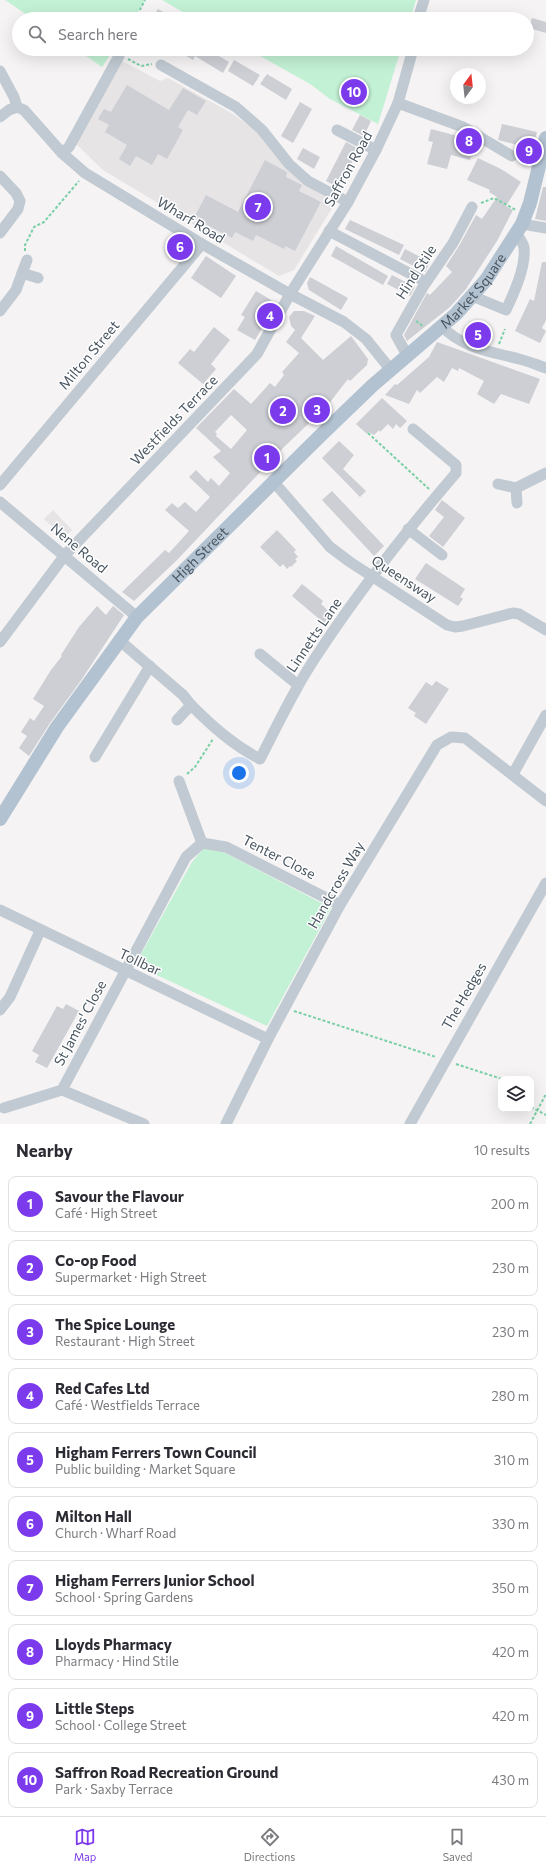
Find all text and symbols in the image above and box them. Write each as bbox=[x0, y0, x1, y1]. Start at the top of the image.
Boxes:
search box bbox=[12, 12, 534, 56]
icon: search bbox=[26, 23, 48, 45]
text: Search here bbox=[58, 25, 137, 43]
north arrow bbox=[450, 68, 486, 104]
pin: 10 bbox=[341, 77, 367, 107]
pin: 8 bbox=[456, 126, 482, 156]
street label: Saffron Road bbox=[320, 128, 375, 209]
pin: 9 bbox=[516, 136, 542, 166]
pin: 7 bbox=[245, 192, 271, 222]
street label: Wharf Road bbox=[154, 193, 228, 246]
pin: 6 bbox=[167, 232, 193, 262]
street label: Hind Stile bbox=[392, 241, 439, 302]
street label: Market Square bbox=[436, 250, 509, 332]
pin: 4 bbox=[257, 301, 283, 331]
street label: Milton Street bbox=[55, 317, 123, 393]
pin: 5 bbox=[465, 320, 491, 350]
street label: Westfields Terrace bbox=[127, 371, 221, 468]
pin: 3 bbox=[304, 395, 330, 425]
pin: 2 bbox=[270, 396, 296, 426]
pin: 1 bbox=[254, 443, 280, 473]
street label: Nene Road bbox=[48, 519, 111, 576]
street label: High Street bbox=[168, 523, 232, 586]
street label: Queensway bbox=[369, 551, 440, 606]
street label: Linnetts Lane bbox=[282, 594, 345, 675]
your location bbox=[229, 763, 249, 783]
street label: Tenter Close bbox=[240, 831, 319, 882]
street label: Handcross Way bbox=[304, 838, 367, 931]
street label: Tollbar bbox=[116, 944, 164, 979]
street label: The Hedges bbox=[438, 959, 489, 1032]
street label: St James' Close bbox=[50, 977, 109, 1068]
map controls bbox=[498, 1076, 534, 1112]
button: layers bbox=[498, 1076, 534, 1112]
text: Nearby bbox=[16, 1140, 73, 1161]
text: 10 results bbox=[474, 1142, 530, 1158]
text: Savour the Flavour bbox=[55, 1187, 184, 1205]
text: 1 bbox=[27, 1196, 33, 1212]
text: 200 m bbox=[491, 1196, 529, 1212]
text: Café · High Street bbox=[55, 1205, 157, 1221]
text: Co-op Food bbox=[55, 1251, 137, 1269]
text: 2 bbox=[26, 1260, 34, 1276]
text: 230 m bbox=[492, 1260, 529, 1276]
text: Supermarket · High Street bbox=[55, 1269, 207, 1285]
text: The Spice Lounge bbox=[55, 1315, 175, 1333]
text: 3 bbox=[26, 1324, 34, 1340]
text: 230 m bbox=[492, 1324, 529, 1340]
text: Restaurant · High Street bbox=[55, 1333, 195, 1349]
text: Red Cafes Ltd bbox=[55, 1379, 150, 1397]
text: 4 bbox=[26, 1388, 34, 1404]
text: 280 m bbox=[492, 1388, 529, 1404]
text: Café · Westfields Terrace bbox=[55, 1397, 200, 1413]
text: Higham Ferrers Town Council bbox=[55, 1443, 257, 1461]
text: 5 bbox=[26, 1452, 34, 1468]
text: 310 m bbox=[494, 1452, 529, 1468]
text: Public building · Market Square bbox=[55, 1461, 235, 1477]
text: Milton Hall bbox=[55, 1507, 132, 1525]
text: 6 bbox=[26, 1516, 34, 1532]
text: 330 m bbox=[492, 1516, 529, 1532]
text: Church · Wharf Road bbox=[55, 1525, 176, 1541]
text: Higham Ferrers Junior School bbox=[55, 1571, 255, 1589]
text: 7 bbox=[26, 1580, 34, 1596]
text: 350 m bbox=[492, 1580, 529, 1596]
text: School · Spring Gardens bbox=[55, 1589, 193, 1605]
text: Lloyds Pharmacy bbox=[55, 1635, 172, 1653]
text: 8 bbox=[26, 1644, 34, 1660]
text: 420 m bbox=[492, 1644, 529, 1660]
text: Pharmacy · Hind Stile bbox=[55, 1653, 179, 1669]
text: Little Steps bbox=[55, 1699, 134, 1717]
text: 9 bbox=[26, 1708, 34, 1724]
text: 420 m bbox=[492, 1708, 529, 1724]
text: School · College Street bbox=[55, 1717, 187, 1733]
text: Saffron Road Recreation Ground bbox=[55, 1763, 278, 1781]
text: 10 bbox=[23, 1772, 37, 1788]
text: 430 m bbox=[491, 1772, 529, 1788]
text: Park · Saxby Terrace bbox=[55, 1781, 173, 1797]
tab: Map bbox=[74, 1826, 96, 1863]
tab: Directions bbox=[244, 1826, 295, 1863]
tab: Saved bbox=[443, 1826, 472, 1863]

